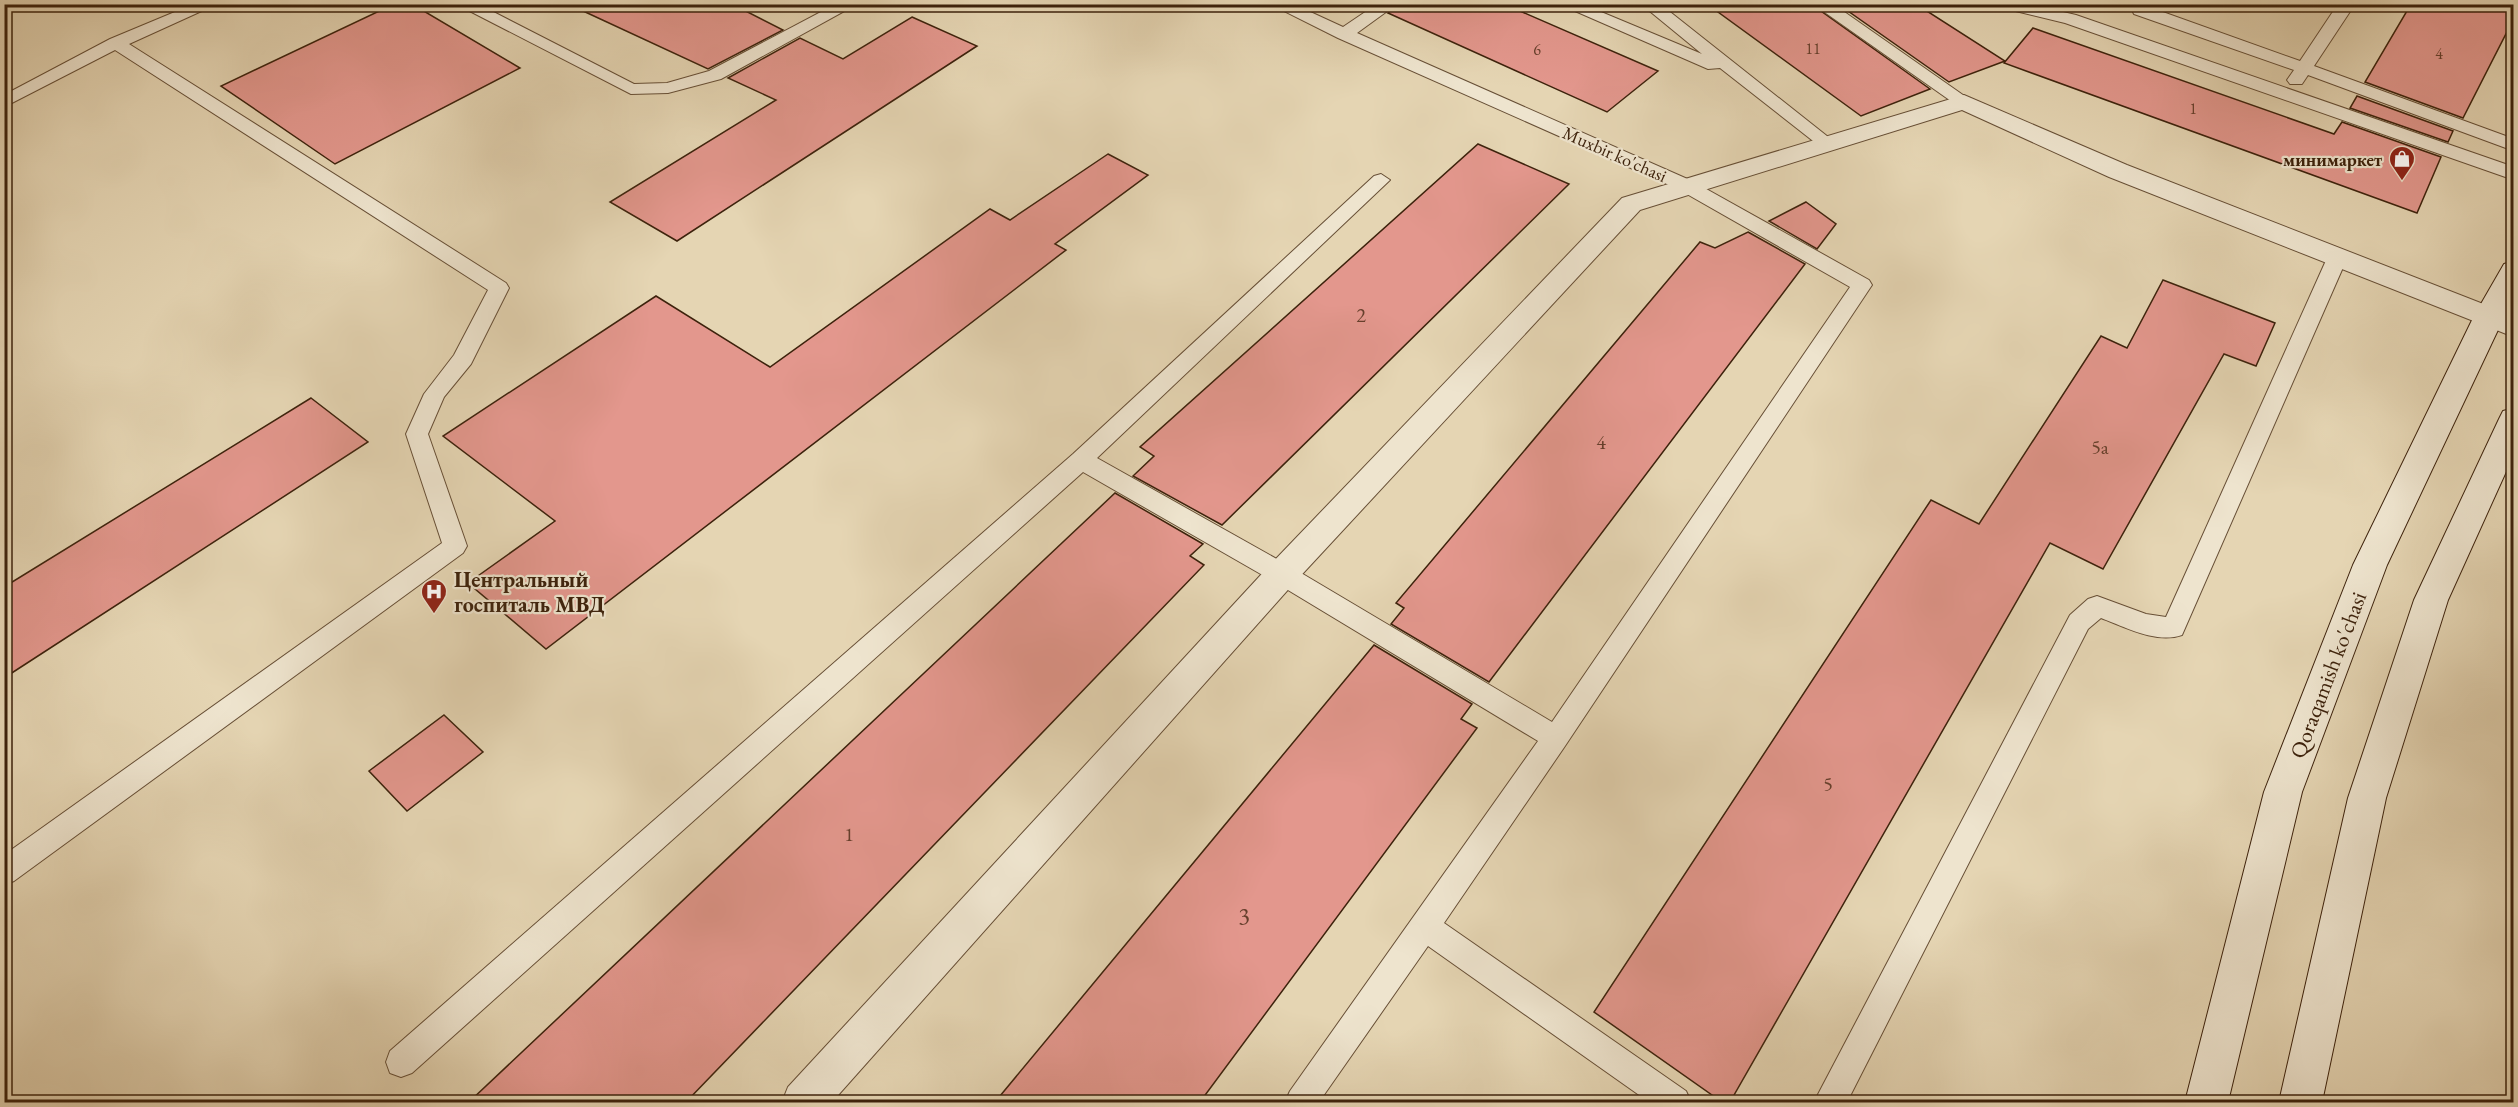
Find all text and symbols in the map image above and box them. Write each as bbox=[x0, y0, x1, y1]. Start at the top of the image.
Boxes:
house number: 11 bbox=[1805, 38, 1821, 59]
house number: 6 bbox=[1533, 39, 1541, 60]
house number: 4 bbox=[2435, 43, 2443, 64]
house number: 1 bbox=[2189, 98, 2197, 119]
street label: Muxbir ko'chasi bbox=[1559, 121, 1671, 187]
shop icon: минимаркет bbox=[2387, 144, 2417, 182]
place label: минимаркет bbox=[2283, 148, 2382, 171]
house number: 2 bbox=[1356, 302, 1366, 328]
house number: 4 bbox=[1596, 429, 1606, 455]
house number: 5а bbox=[2091, 434, 2109, 460]
place label: Центральный госпиталь МВД bbox=[454, 565, 605, 619]
hospital icon: Центральный госпиталь МВД bbox=[419, 577, 449, 615]
street label: Qoraqamish ko'chasi bbox=[2283, 588, 2373, 762]
house number: 5 bbox=[1823, 771, 1833, 797]
house number: 1 bbox=[844, 821, 854, 847]
house number: 3 bbox=[1238, 900, 1250, 931]

